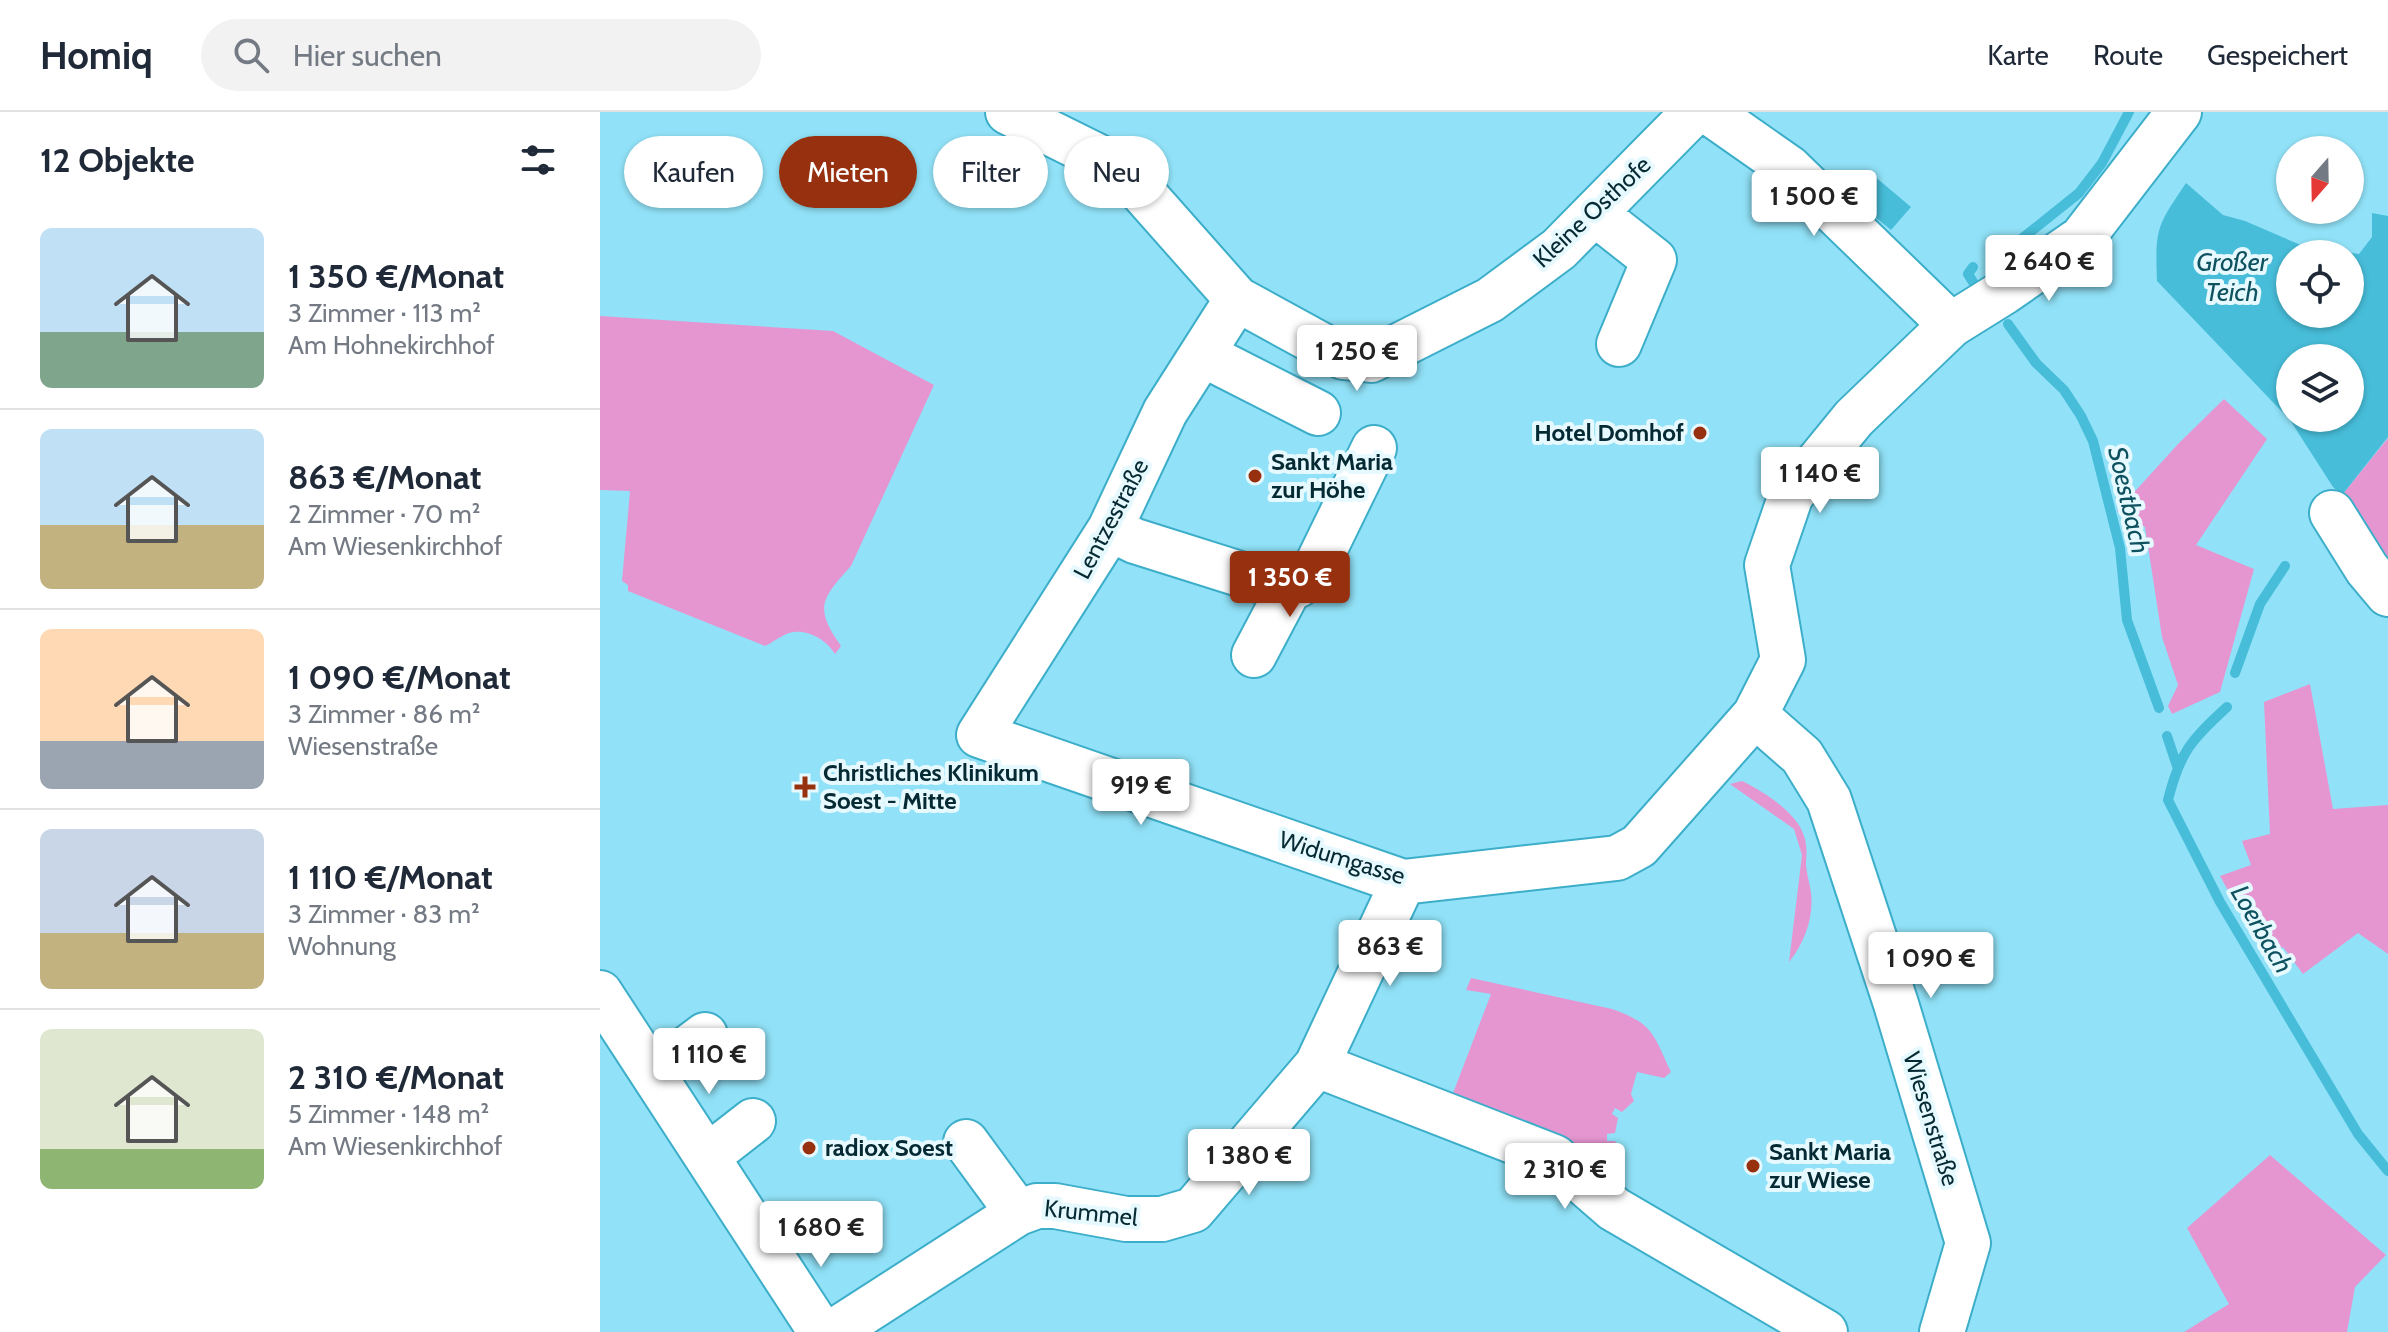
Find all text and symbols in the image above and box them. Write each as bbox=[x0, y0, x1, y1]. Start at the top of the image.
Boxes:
search box bbox=[201, 19, 761, 91]
text: Homiq bbox=[40, 32, 153, 79]
icon: search bbox=[229, 33, 273, 77]
text: Hier suchen bbox=[293, 37, 442, 74]
text: Karte bbox=[1987, 38, 2049, 72]
text: Route bbox=[2093, 38, 2163, 72]
text: Gespeichert bbox=[2207, 38, 2348, 72]
chip: Kaufen bbox=[624, 136, 763, 208]
chip: Mieten bbox=[779, 136, 917, 208]
chip: Filter bbox=[933, 136, 1048, 208]
chip: Neu bbox=[1064, 136, 1169, 208]
north arrow bbox=[2276, 136, 2364, 224]
map controls bbox=[2276, 136, 2364, 432]
icon: filters bbox=[516, 138, 560, 182]
text: 12 Objekte bbox=[40, 139, 195, 181]
street label: Kleine Osthofe bbox=[1527, 150, 1656, 273]
pin: 1 500 € bbox=[1740, 170, 1888, 238]
text: 1 500 € bbox=[1770, 180, 1858, 212]
pin: 2 640 € bbox=[1975, 235, 2123, 303]
button: locate bbox=[2276, 240, 2364, 328]
text: 2 640 € bbox=[2003, 245, 2095, 277]
water label: Großer Teich bbox=[2196, 246, 2269, 308]
text: 1 350 €/Monat bbox=[288, 255, 504, 297]
icon: home bbox=[104, 260, 200, 356]
text: 3 Zimmer · 113 m² bbox=[288, 297, 481, 329]
pin: 1 250 € bbox=[1283, 325, 1431, 393]
text: Am Hohnekirchhof bbox=[288, 329, 495, 361]
text: 1 250 € bbox=[1315, 335, 1399, 367]
button: layers bbox=[2276, 344, 2364, 432]
place label: Hotel Domhof bbox=[1534, 418, 1684, 447]
marker: Hotel Domhof bbox=[1691, 424, 1709, 442]
water label: Soestbach bbox=[2101, 443, 2157, 557]
place label: Sankt Maria zur Höhe bbox=[1271, 447, 1393, 504]
pin: 1 140 € bbox=[1746, 447, 1894, 515]
street label: Lentzestraße bbox=[1067, 454, 1154, 584]
text: 863 €/Monat bbox=[288, 456, 481, 498]
text: 1 140 € bbox=[1779, 457, 1861, 489]
icon: home bbox=[104, 461, 200, 557]
marker: Sankt Maria zur Höhe bbox=[1246, 467, 1264, 485]
text: 2 Zimmer · 70 m² bbox=[288, 498, 480, 530]
text: Am Wiesenkirchhof bbox=[288, 530, 502, 562]
pin: 1 350 € bbox=[1216, 551, 1364, 619]
text: 1 350 € bbox=[1248, 561, 1332, 593]
text: 1 090 €/Monat bbox=[288, 656, 511, 698]
icon: home bbox=[104, 661, 200, 757]
text: 3 Zimmer · 86 m² bbox=[288, 698, 480, 730]
text: Wiesenstraße bbox=[288, 730, 438, 762]
place label: Christliches Klinikum Soest - Mitte bbox=[823, 758, 1039, 815]
pin: 919 € bbox=[1085, 759, 1197, 827]
text: 919 € bbox=[1110, 769, 1172, 801]
marker: Christliches Klinikum Soest - Mitte bbox=[794, 776, 816, 798]
street label: Widumgasse bbox=[1276, 825, 1409, 890]
text: 1 110 €/Monat bbox=[288, 856, 493, 898]
icon: home bbox=[104, 861, 200, 957]
water label: Loerbach bbox=[2224, 879, 2300, 979]
text: 3 Zimmer · 83 m² bbox=[288, 898, 480, 930]
pin: 863 € bbox=[1334, 920, 1446, 988]
text: Wohnung bbox=[288, 930, 396, 962]
text: 863 € bbox=[1357, 930, 1423, 962]
pin: 1 090 € bbox=[1857, 932, 2005, 1000]
text: 1 090 € bbox=[1886, 942, 1976, 974]
pin: 1 110 € bbox=[635, 1028, 783, 1096]
text: 1 110 € bbox=[671, 1038, 747, 1070]
street label: Wiesenstraße bbox=[1897, 1048, 1966, 1189]
text: 2 310 €/Monat bbox=[288, 1056, 504, 1098]
icon: home bbox=[104, 1061, 200, 1157]
text: 5 Zimmer · 148 m² bbox=[288, 1098, 489, 1130]
pin: 1 380 € bbox=[1175, 1129, 1323, 1197]
text: Am Wiesenkirchhof bbox=[288, 1130, 502, 1162]
place label: radiox Soest bbox=[825, 1133, 953, 1162]
place label: Sankt Maria zur Wiese bbox=[1769, 1137, 1891, 1194]
marker: radiox Soest bbox=[800, 1139, 818, 1157]
text: 1 380 € bbox=[1206, 1139, 1292, 1171]
pin: 2 310 € bbox=[1491, 1143, 1639, 1211]
text: 2 310 € bbox=[1523, 1153, 1607, 1185]
marker: Sankt Maria zur Wiese bbox=[1744, 1157, 1762, 1175]
street label: Krummel bbox=[1043, 1193, 1140, 1232]
pin: 1 680 € bbox=[747, 1201, 895, 1269]
text: 1 680 € bbox=[778, 1211, 864, 1243]

